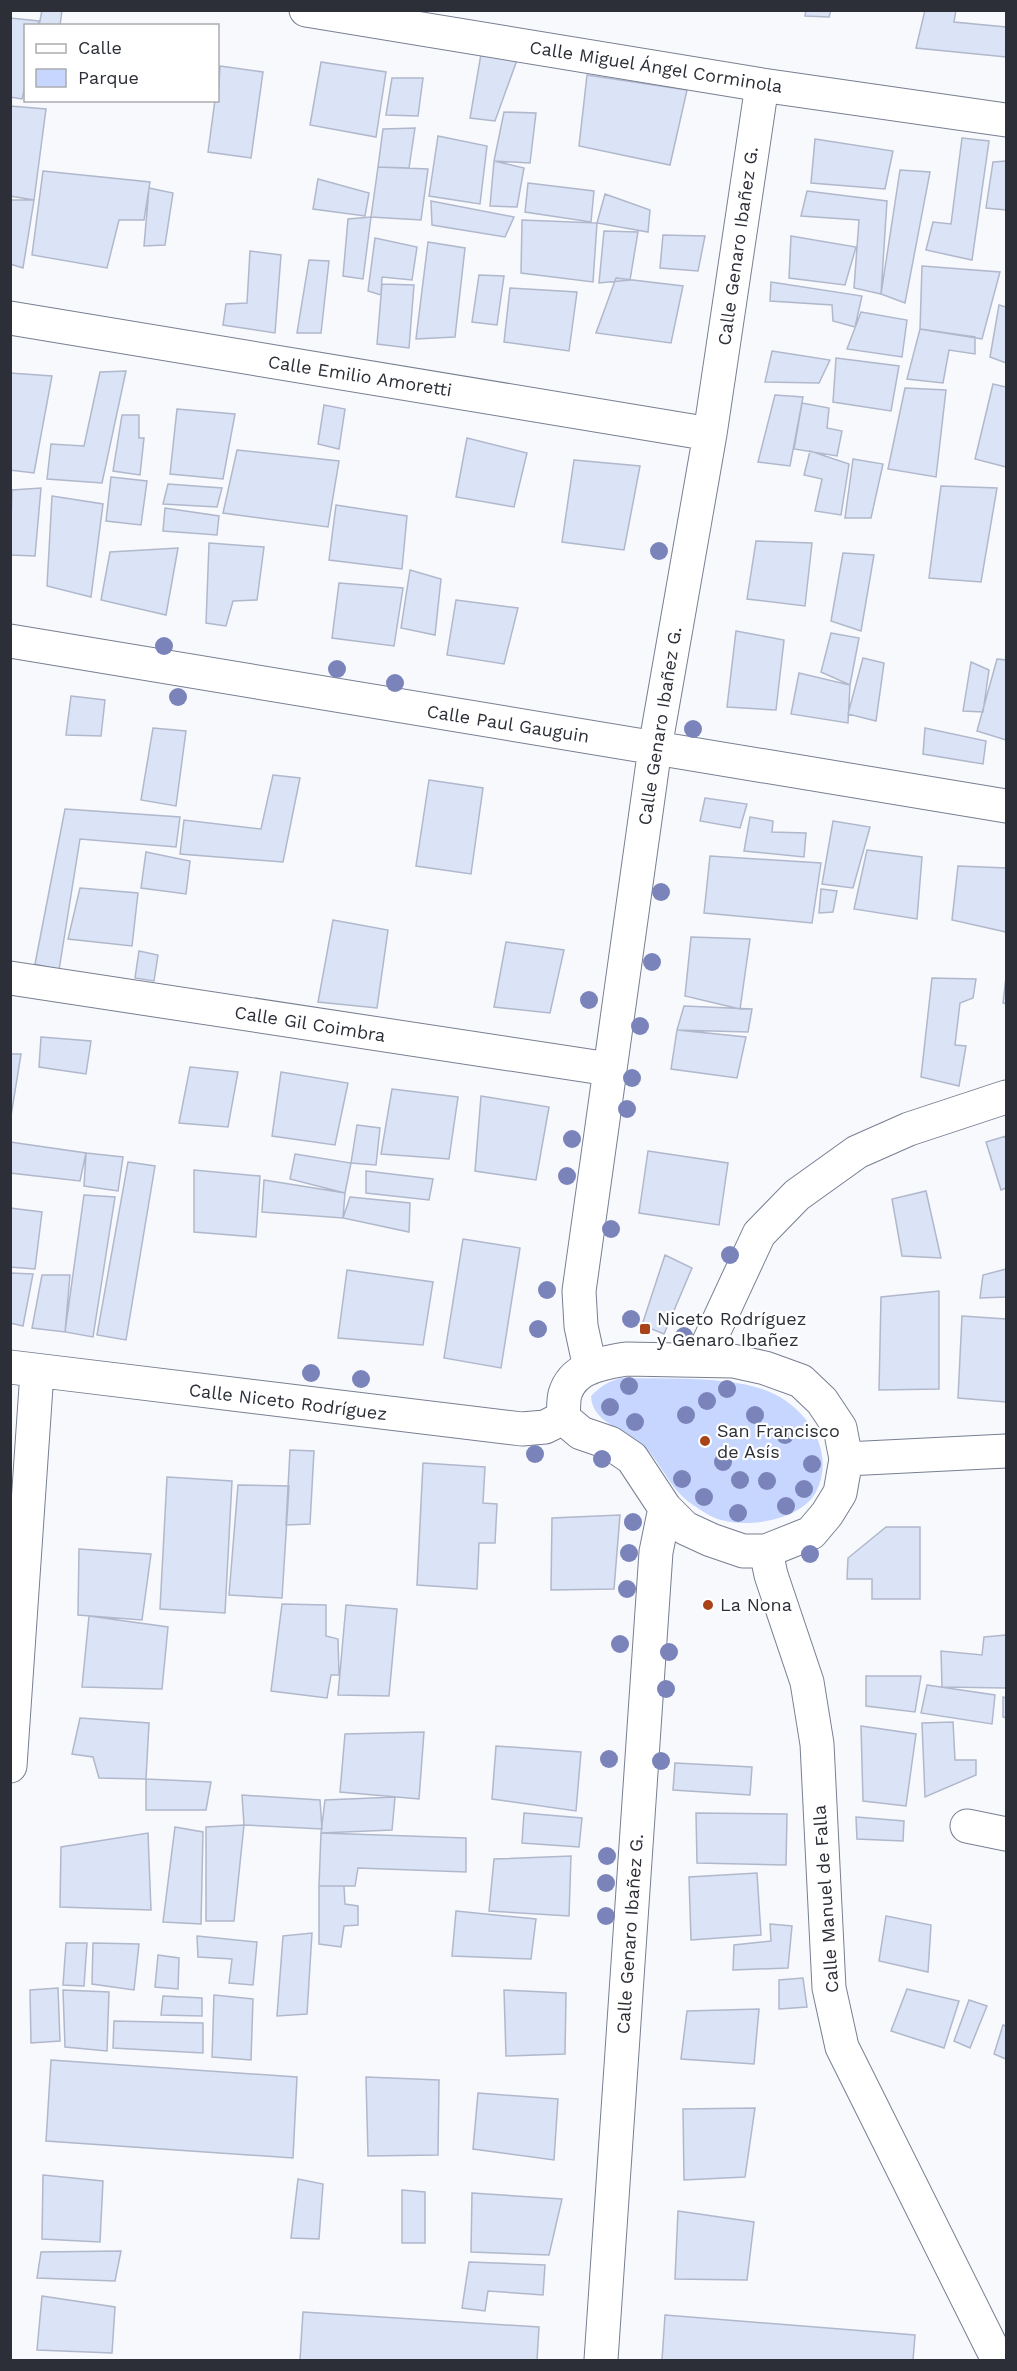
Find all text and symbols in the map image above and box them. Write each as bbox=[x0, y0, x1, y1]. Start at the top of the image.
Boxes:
legend bbox=[24, 24, 219, 102]
street label: Calle Miguel Ángel Corminola bbox=[528, 36, 784, 97]
text: Calle bbox=[78, 37, 122, 58]
text: Parque bbox=[78, 67, 139, 88]
street label: Calle Genaro Ibañez G. bbox=[713, 145, 762, 347]
street label: Calle Emilio Amoretti bbox=[267, 351, 453, 400]
street label: Calle Genaro Ibañez G. bbox=[633, 625, 686, 827]
street label: Calle Paul Gauguin bbox=[425, 700, 591, 747]
street label: Calle Gil Coimbra bbox=[233, 1001, 387, 1046]
place label: Niceto Rodríguez y Genaro Ibañez bbox=[657, 1308, 806, 1350]
marker: Niceto Rodríguez y Genaro Ibañez bbox=[638, 1322, 652, 1336]
street label: Calle Niceto Rodríguez bbox=[188, 1379, 388, 1424]
place label: San Francisco de Asís bbox=[717, 1420, 840, 1462]
marker: San Francisco de Asís bbox=[698, 1434, 712, 1448]
place label: La Nona bbox=[720, 1594, 792, 1615]
marker: La Nona bbox=[701, 1598, 715, 1612]
street label: Calle Manuel de Falla bbox=[808, 1804, 843, 1994]
street label: Calle Genaro Ibañez G. bbox=[612, 1833, 647, 2035]

